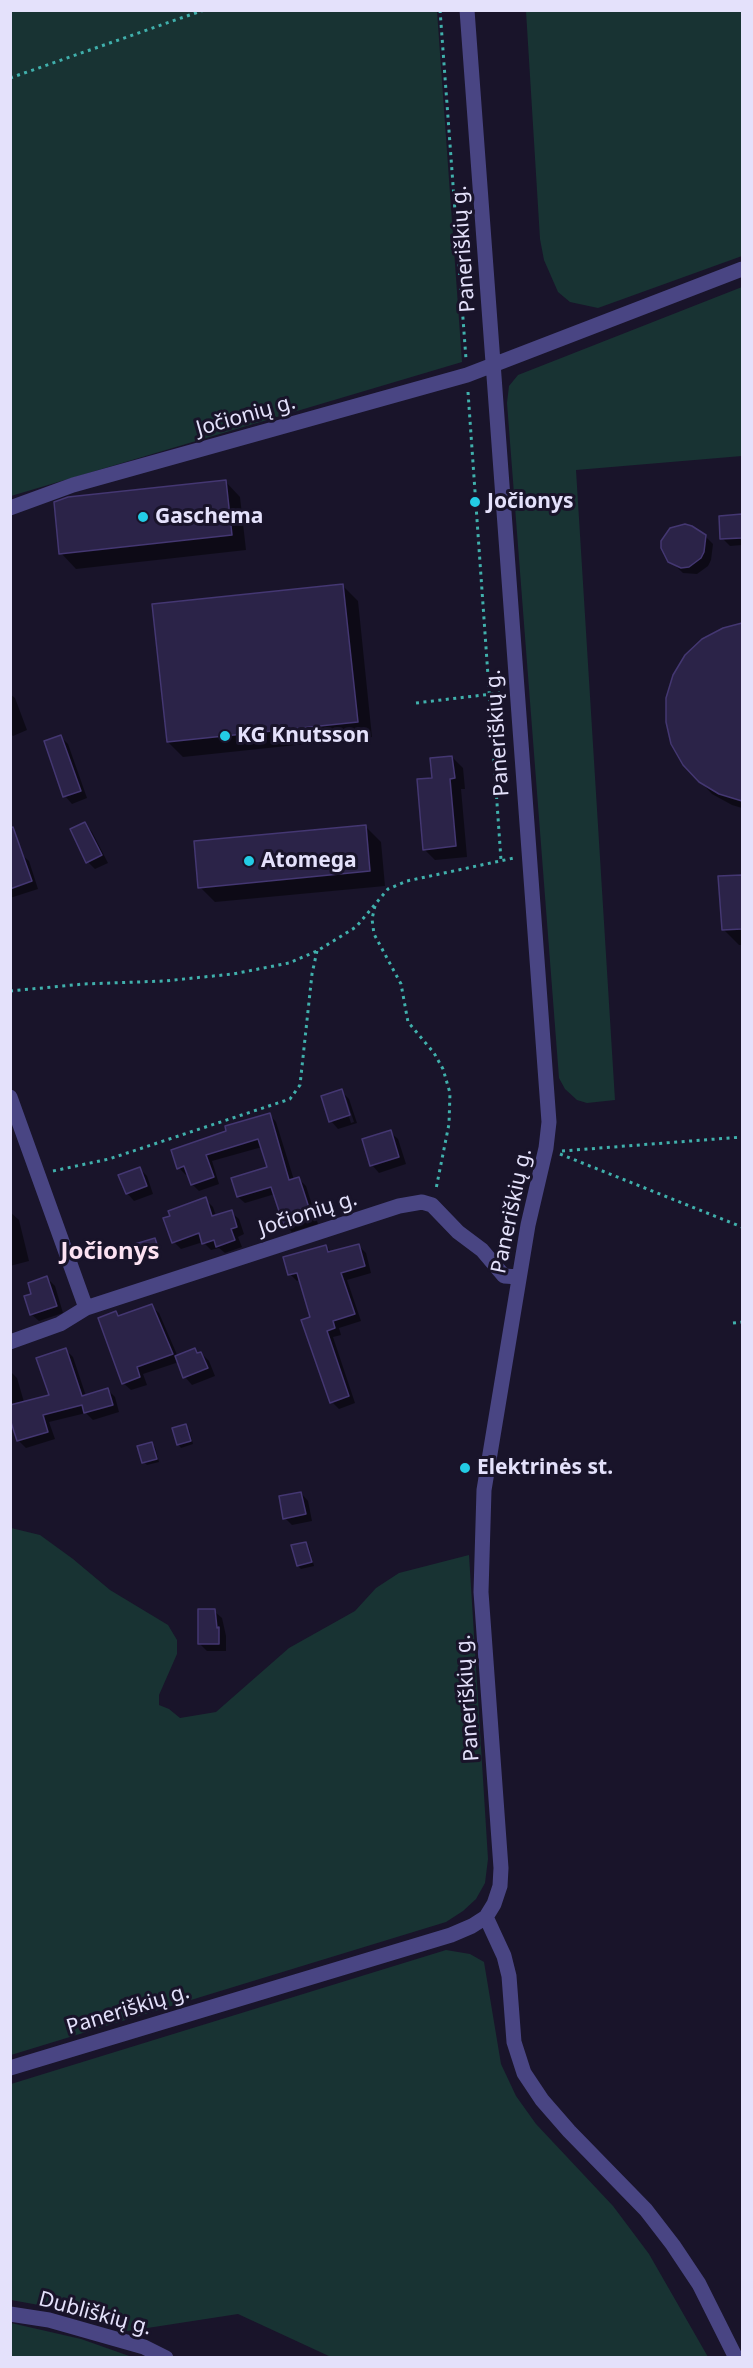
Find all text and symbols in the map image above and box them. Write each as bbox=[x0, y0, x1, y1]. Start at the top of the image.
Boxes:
street label: Paneriškių g. bbox=[447, 185, 481, 313]
street label: Jočionių g. bbox=[193, 390, 299, 442]
place label: Jočionys bbox=[487, 489, 573, 515]
marker: Jočionys bbox=[468, 495, 482, 509]
place label: Gaschema bbox=[155, 504, 263, 530]
marker: Gaschema bbox=[136, 510, 150, 524]
street label: Paneriškių g. bbox=[481, 669, 515, 797]
place label: KG Knutsson bbox=[237, 723, 369, 749]
marker: KG Knutsson bbox=[218, 729, 232, 743]
place label: Atomega bbox=[261, 848, 357, 874]
marker: Atomega bbox=[242, 854, 256, 868]
street label: Paneriškių g. bbox=[486, 1146, 538, 1276]
street label: Jočionių g. bbox=[256, 1186, 360, 1242]
district label: Jočionys bbox=[61, 1238, 159, 1266]
place label: Elektrinės st. bbox=[477, 1455, 613, 1481]
marker: Elektrinės st. bbox=[458, 1461, 472, 1475]
street label: Paneriškių g. bbox=[451, 1634, 485, 1762]
street label: Paneriškių g. bbox=[64, 1979, 192, 2041]
street label: Dubliškių g. bbox=[36, 2287, 154, 2341]

